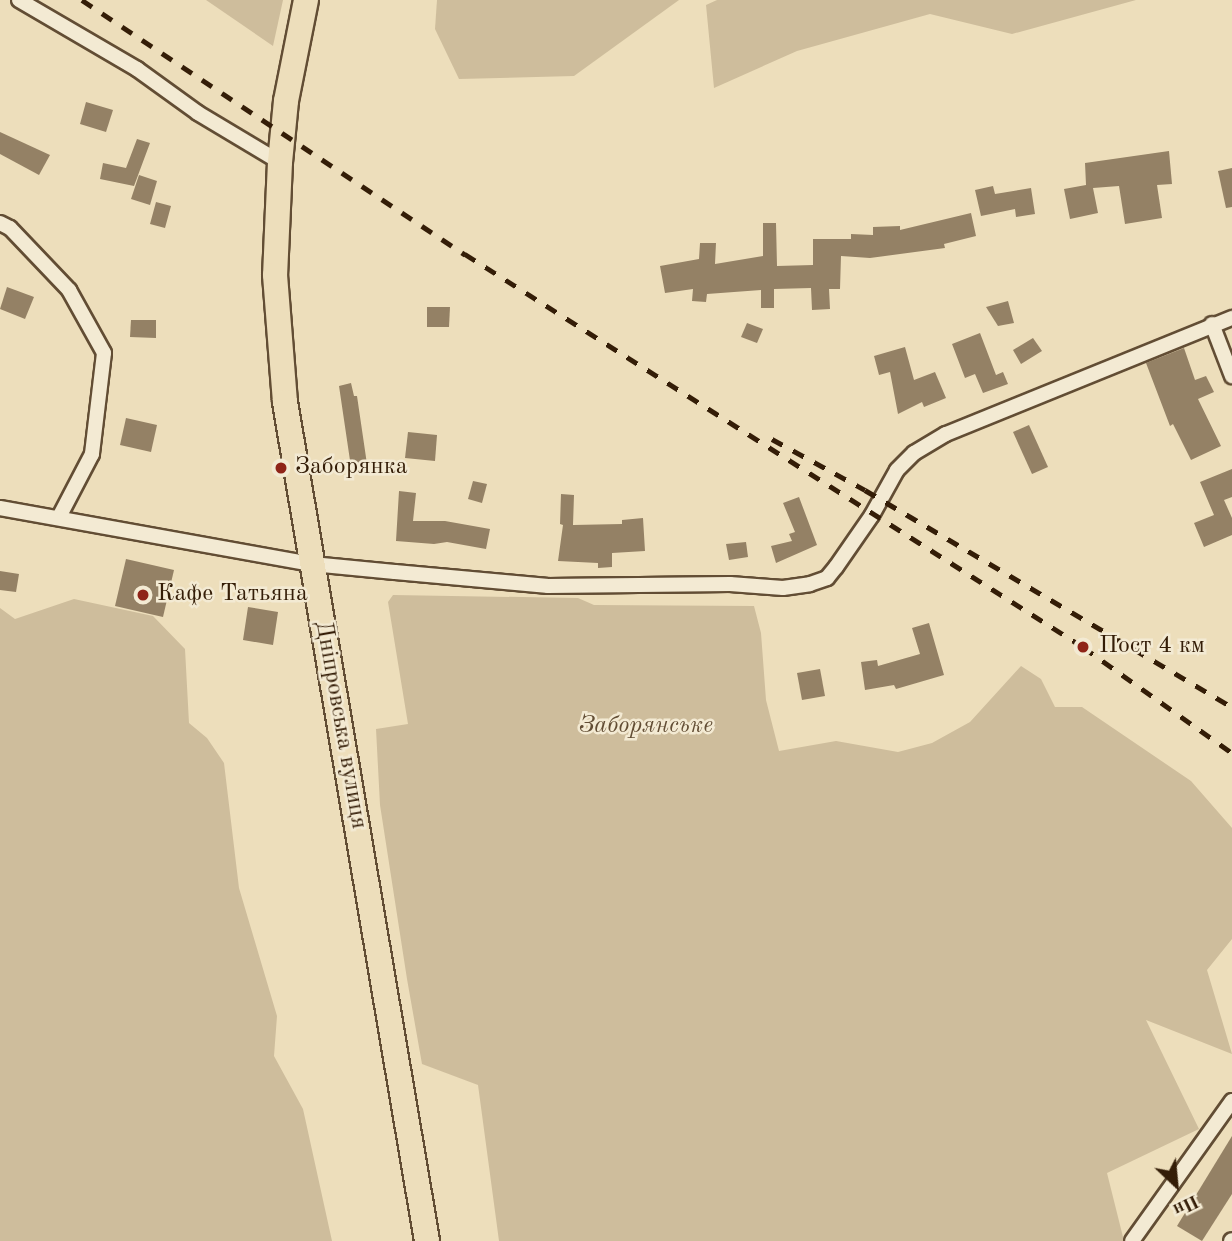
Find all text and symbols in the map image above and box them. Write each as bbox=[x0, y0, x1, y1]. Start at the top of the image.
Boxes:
place label: Заборянка bbox=[295, 454, 408, 482]
marker: Заборянка bbox=[273, 460, 289, 476]
place label: Кафе Татьяна bbox=[157, 581, 308, 609]
marker: Кафе Татьяна bbox=[135, 587, 151, 603]
street label: Дніпровська вулиця bbox=[308, 619, 372, 831]
place label: Пост 4 км bbox=[1099, 633, 1205, 661]
marker: Пост 4 км bbox=[1073, 637, 1093, 657]
park label: Заборянське bbox=[579, 713, 713, 741]
north arrow bbox=[1141, 1150, 1211, 1220]
text: Пн bbox=[1169, 1190, 1201, 1219]

